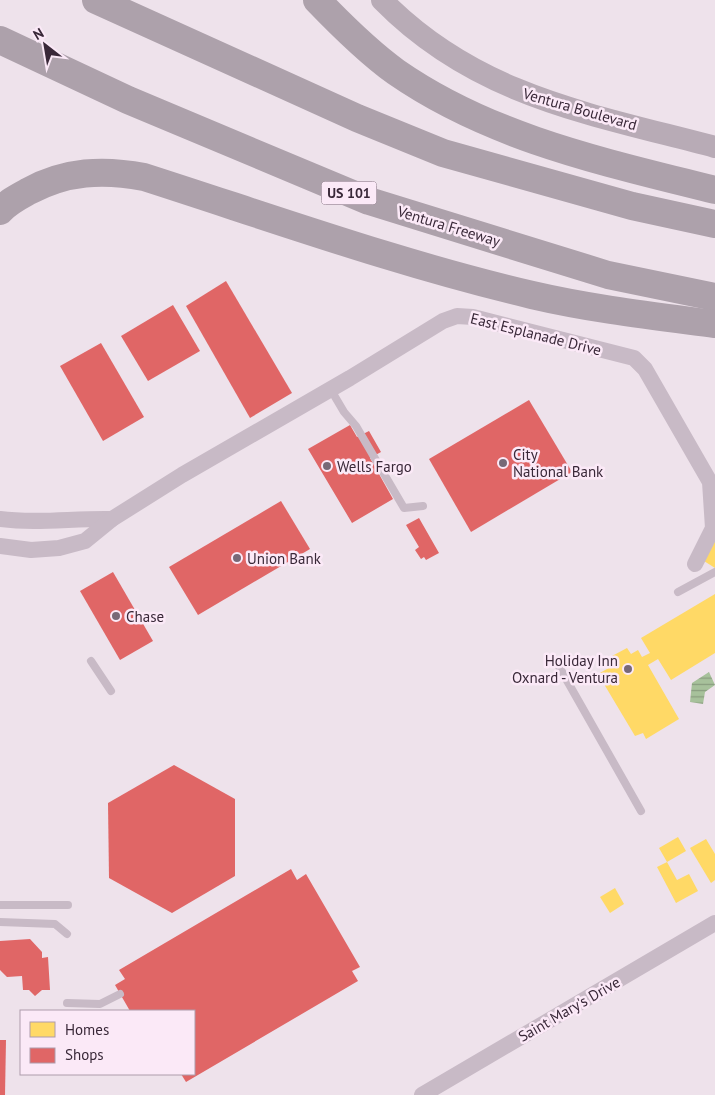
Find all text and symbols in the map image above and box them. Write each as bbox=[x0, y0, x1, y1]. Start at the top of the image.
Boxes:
north arrow bbox=[20, 20, 70, 70]
text: N bbox=[30, 24, 47, 44]
street label: Ventura Boulevard bbox=[520, 83, 639, 134]
road number: US 101 bbox=[322, 182, 376, 204]
street label: Ventura Freeway bbox=[394, 201, 503, 251]
street label: East Esplanade Drive bbox=[469, 309, 603, 359]
place label: City National Bank bbox=[513, 445, 604, 481]
place label: Wells Fargo bbox=[337, 457, 412, 476]
marker: City National Bank bbox=[497, 457, 509, 469]
marker: Wells Fargo bbox=[321, 460, 333, 472]
place label: Union Bank bbox=[247, 549, 322, 568]
marker: Union Bank bbox=[231, 552, 243, 564]
place label: Chase bbox=[126, 607, 164, 626]
marker: Chase bbox=[110, 610, 122, 622]
place label: Holiday Inn Oxnard - Ventura bbox=[512, 651, 618, 687]
marker: Holiday Inn Oxnard - Ventura bbox=[622, 663, 634, 675]
street label: Saint Mary's Drive bbox=[515, 972, 623, 1046]
legend bbox=[20, 1010, 195, 1075]
text: Homes bbox=[65, 1020, 109, 1039]
text: Shops bbox=[65, 1045, 104, 1064]

